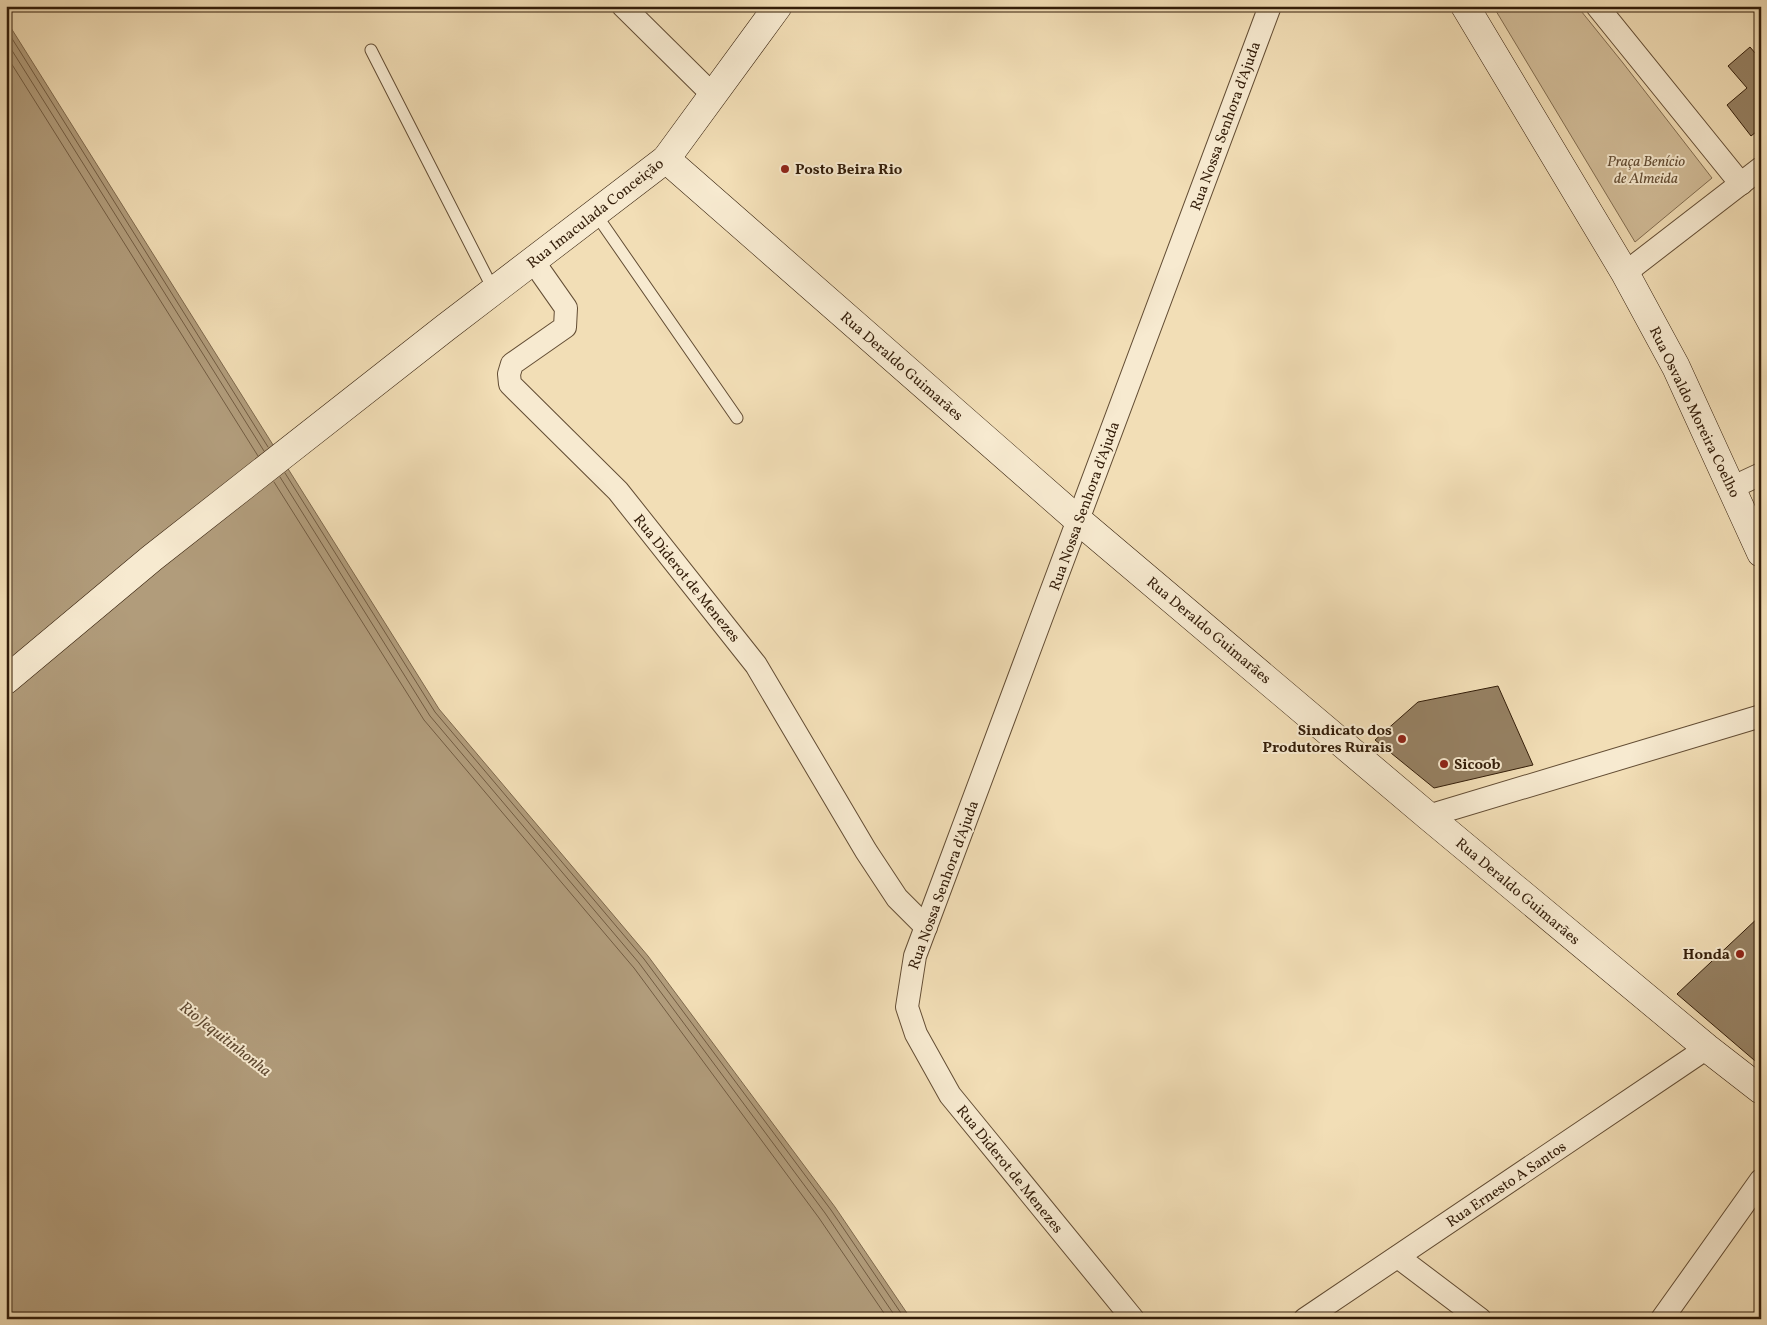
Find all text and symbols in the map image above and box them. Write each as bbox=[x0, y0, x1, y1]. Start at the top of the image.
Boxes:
street label: Rua Nossa Senhora d'Ajuda bbox=[1186, 39, 1267, 214]
park label: Praça Benício de Almeida bbox=[1607, 152, 1685, 190]
street label: Rua Imaculada Conceição bbox=[523, 154, 669, 274]
place label: Posto Beira Rio bbox=[795, 160, 903, 181]
marker: Posto Beira Rio bbox=[779, 163, 791, 175]
street label: Rua Deraldo Guimarães bbox=[835, 308, 967, 427]
street label: Rua Osvaldo Moreira Coelho bbox=[1643, 323, 1744, 502]
street label: Rua Nossa Senhora d'Ajuda bbox=[1045, 419, 1126, 594]
street label: Rua Diderot de Menezes bbox=[628, 510, 744, 647]
street label: Rua Deraldo Guimarães bbox=[1141, 573, 1275, 690]
place label: Sindicato dos Produtores Rurais bbox=[1262, 721, 1392, 759]
marker: Sindicato dos Produtores Rurais bbox=[1396, 733, 1408, 745]
place label: Sicoob bbox=[1454, 755, 1501, 776]
marker: Sicoob bbox=[1438, 758, 1450, 770]
street label: Rua Nossa Senhora d'Ajuda bbox=[904, 798, 985, 973]
street label: Rua Deraldo Guimarães bbox=[1450, 834, 1584, 951]
place label: Honda bbox=[1683, 945, 1730, 966]
marker: Honda bbox=[1734, 948, 1746, 960]
water label: Rio Jequitinhonha bbox=[174, 997, 276, 1083]
street label: Rua Diderot de Menezes bbox=[951, 1101, 1067, 1238]
street label: Rua Ernesto A Santos bbox=[1443, 1137, 1571, 1233]

